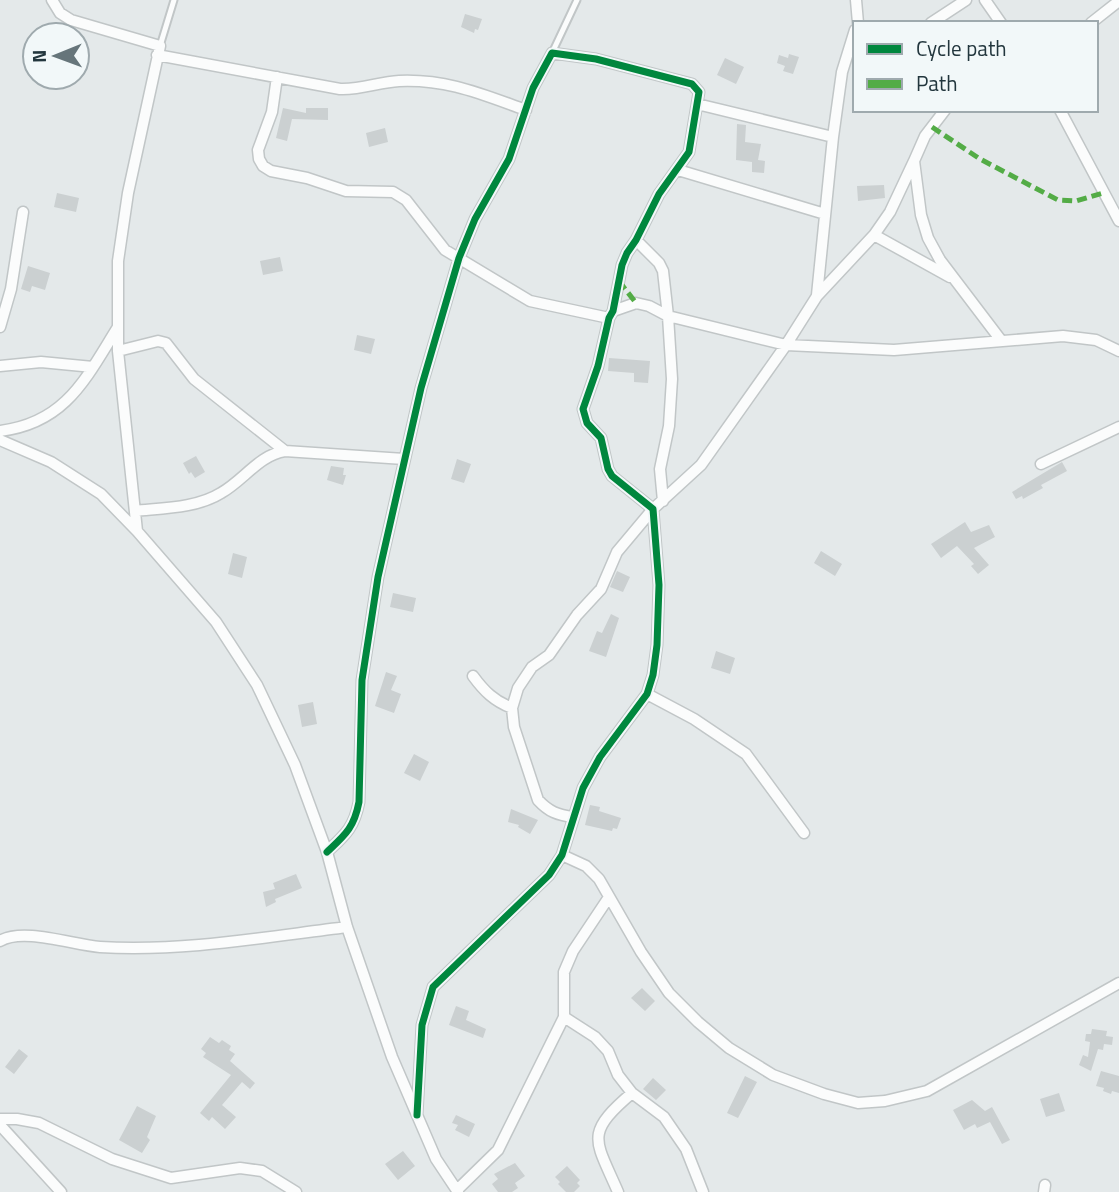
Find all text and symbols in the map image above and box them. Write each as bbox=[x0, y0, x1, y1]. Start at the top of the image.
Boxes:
north arrow bbox=[21, 21, 91, 91]
legend bbox=[853, 21, 1098, 112]
text: Cycle path bbox=[916, 32, 1007, 64]
text: N bbox=[24, 49, 53, 63]
text: Path bbox=[916, 67, 958, 99]

